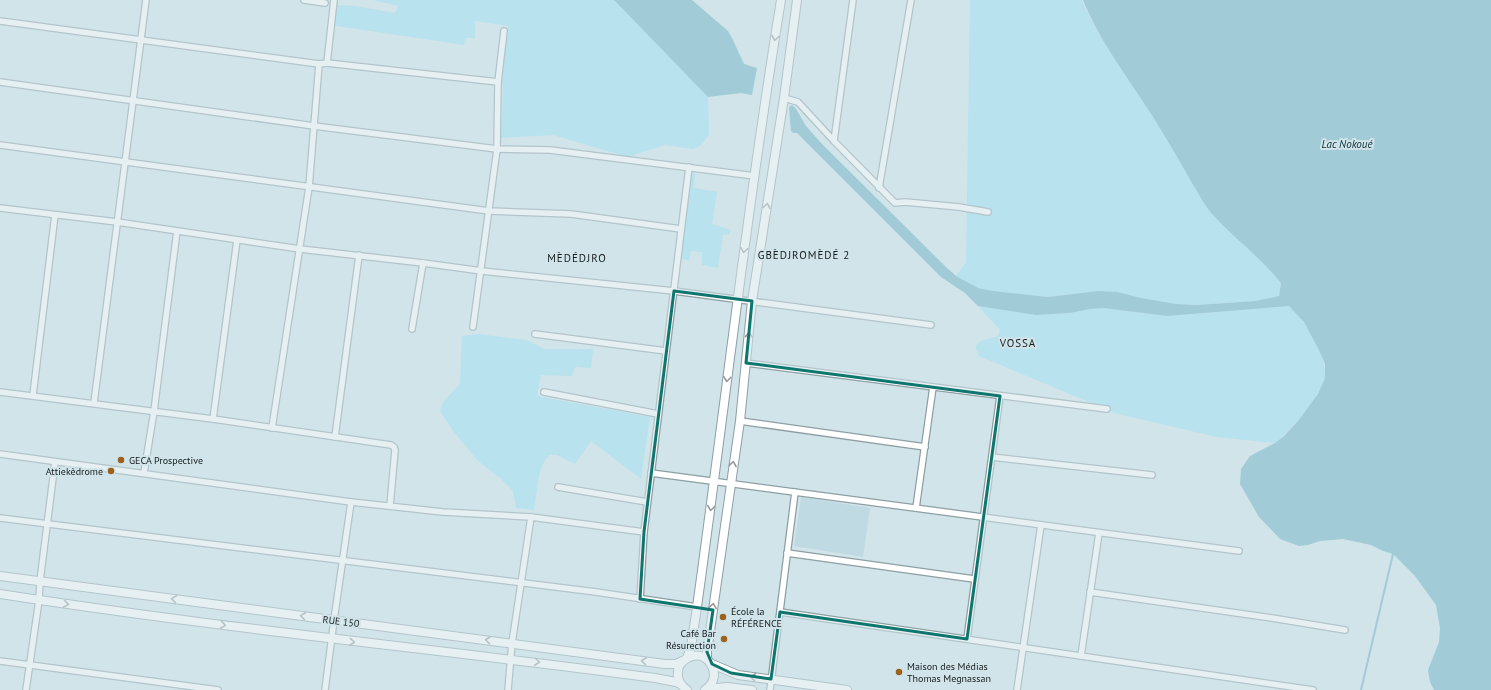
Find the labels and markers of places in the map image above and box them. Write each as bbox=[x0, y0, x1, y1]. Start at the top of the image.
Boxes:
place label: GECA Prospective bbox=[129, 454, 203, 467]
marker: GECA Prospective bbox=[116, 455, 126, 465]
place label: Attiekèdrome bbox=[46, 465, 103, 478]
marker: Attiekèdrome bbox=[106, 466, 116, 476]
place label: École la RÉFÉRENCE bbox=[731, 605, 782, 630]
marker: École la RÉFÉRENCE bbox=[718, 612, 728, 622]
place label: Café Bar Résurection bbox=[666, 627, 717, 652]
marker: Café Bar Résurection bbox=[719, 634, 729, 644]
place label: Maison des Médias Thomas Megnassan bbox=[907, 660, 991, 685]
marker: Maison des Médias Thomas Megnassan bbox=[894, 667, 904, 677]

